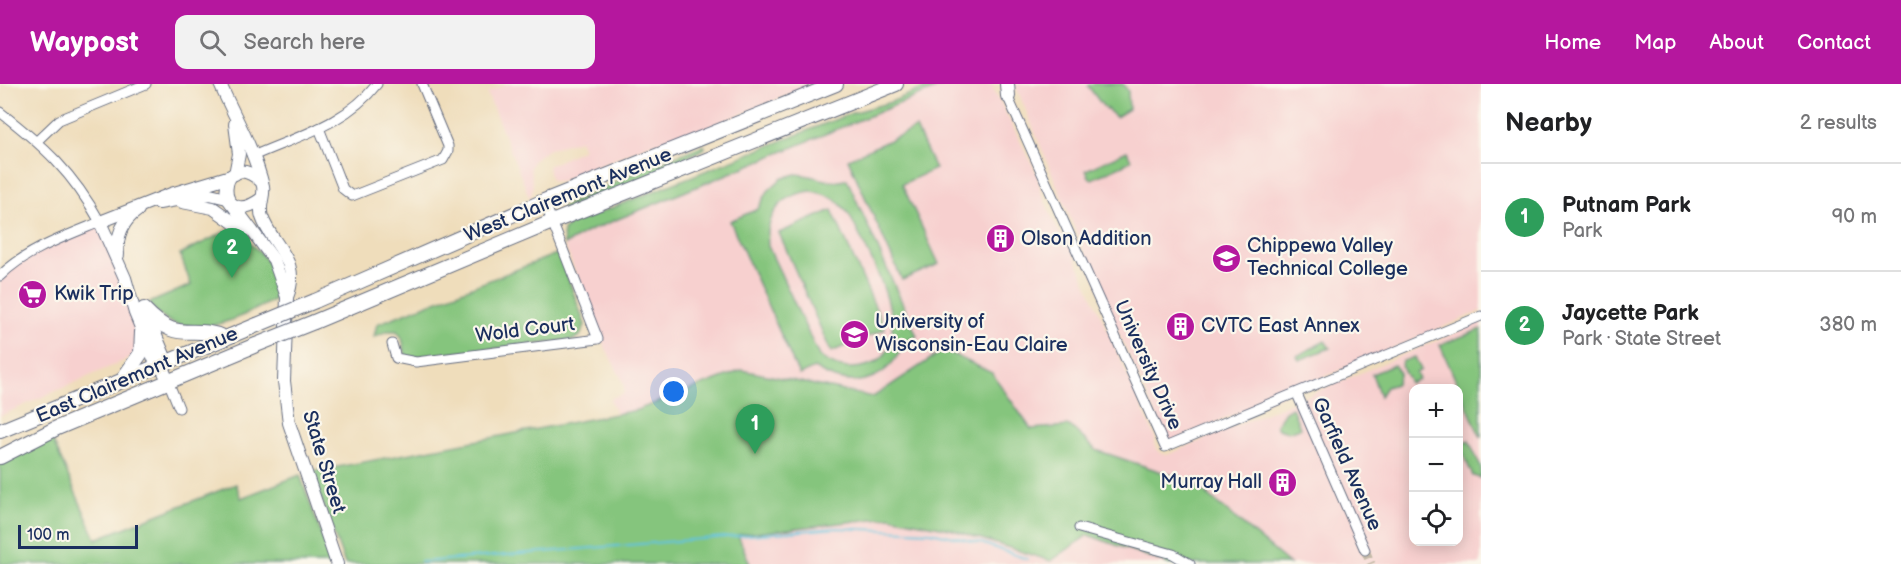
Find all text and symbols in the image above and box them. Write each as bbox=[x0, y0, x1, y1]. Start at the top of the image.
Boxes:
search box bbox=[175, 15, 595, 69]
text: Waypost bbox=[30, 26, 139, 59]
icon: search bbox=[196, 26, 229, 59]
text: Search here bbox=[244, 29, 365, 56]
text: Home bbox=[1544, 30, 1601, 55]
text: Map bbox=[1634, 30, 1676, 55]
text: About bbox=[1709, 30, 1764, 55]
text: Contact bbox=[1797, 30, 1871, 55]
text: Nearby bbox=[1505, 108, 1592, 139]
text: 2 results bbox=[1800, 111, 1877, 135]
street label: West Clairemont Avenue bbox=[461, 142, 675, 248]
text: Putnam Park bbox=[1562, 192, 1691, 219]
text: 1 bbox=[1520, 205, 1529, 229]
text: 90 m bbox=[1832, 205, 1877, 229]
text: Park bbox=[1562, 219, 1602, 243]
building icon: Olson Addition bbox=[984, 223, 1016, 255]
place label: Olson Addition bbox=[1021, 227, 1152, 251]
pin: 2 bbox=[212, 228, 252, 278]
place label: Chippewa Valley Technical College bbox=[1247, 234, 1408, 281]
school or university icon: Chippewa Valley Technical College bbox=[1210, 242, 1242, 274]
supermarket icon: Kwik Trip bbox=[17, 278, 49, 310]
place label: Kwik Trip bbox=[54, 282, 134, 306]
street label: University Drive bbox=[1109, 297, 1187, 434]
text: Jaycette Park bbox=[1562, 300, 1699, 327]
place label: University of Wisconsin-Eau Claire bbox=[875, 310, 1068, 357]
building icon: CVTC East Annex bbox=[1164, 310, 1196, 342]
street label: Wold Court bbox=[474, 312, 576, 348]
text: 2 bbox=[1519, 313, 1530, 337]
text: 380 m bbox=[1819, 313, 1877, 337]
place label: CVTC East Annex bbox=[1201, 314, 1360, 338]
school or university icon: University of Wisconsin-Eau Claire bbox=[838, 318, 870, 350]
street label: East Clairemont Avenue bbox=[32, 322, 242, 428]
text: Park · State Street bbox=[1562, 327, 1721, 351]
your location bbox=[659, 377, 688, 406]
map controls bbox=[1409, 384, 1463, 546]
button: + bbox=[1409, 384, 1463, 438]
street label: Garfield Avenue bbox=[1307, 394, 1387, 535]
pin: 1 bbox=[736, 404, 774, 454]
street label: State Street bbox=[297, 408, 351, 516]
button: − bbox=[1409, 438, 1463, 492]
building icon: Murray Hall bbox=[1267, 466, 1299, 498]
place label: Murray Hall bbox=[1160, 470, 1262, 494]
button: locate bbox=[1409, 492, 1463, 546]
scale bar bbox=[18, 522, 138, 550]
text: 100 m bbox=[27, 526, 70, 545]

